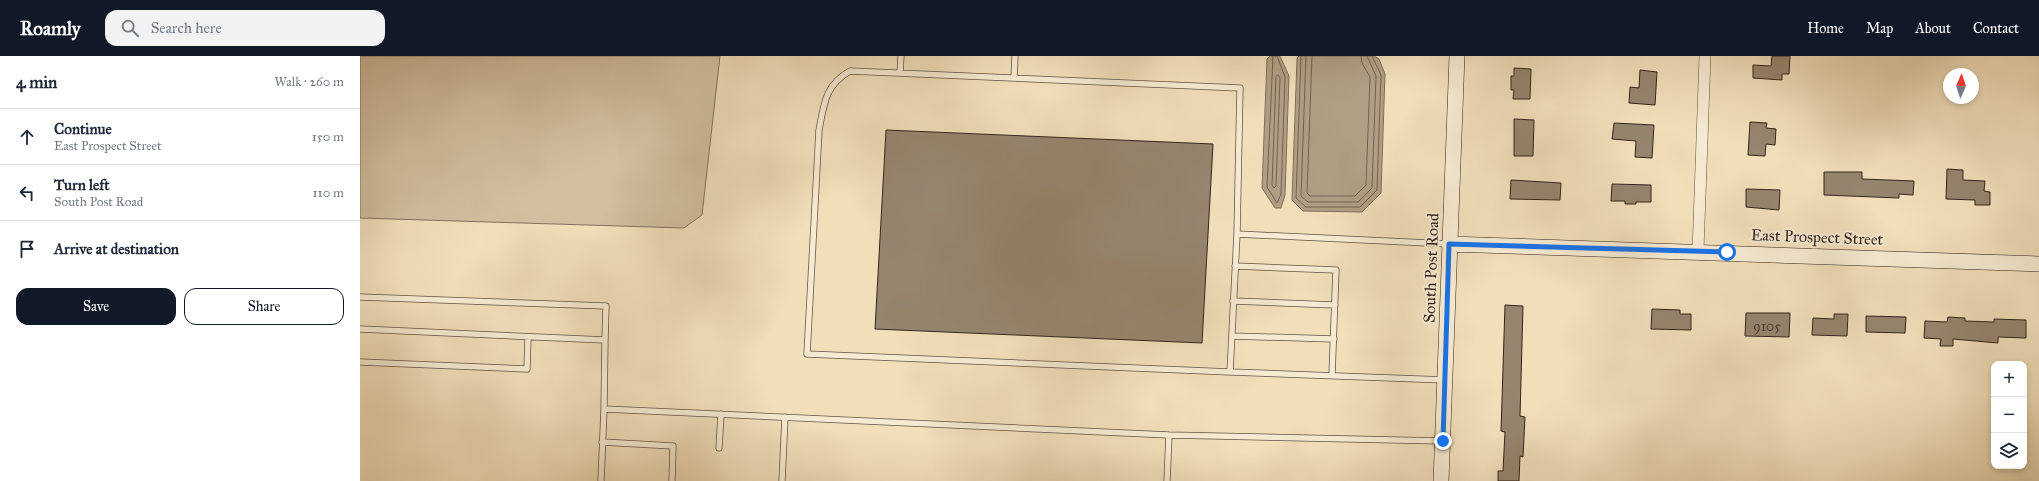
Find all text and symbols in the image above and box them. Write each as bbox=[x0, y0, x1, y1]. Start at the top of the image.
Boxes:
search box bbox=[105, 10, 385, 46]
text: Roamly bbox=[20, 17, 81, 40]
icon: search bbox=[119, 17, 141, 39]
text: Search here bbox=[151, 19, 222, 37]
text: Home bbox=[1807, 20, 1844, 37]
text: Map bbox=[1866, 20, 1893, 37]
text: About bbox=[1915, 20, 1951, 37]
text: Contact bbox=[1973, 20, 2019, 37]
north arrow bbox=[1943, 68, 1979, 104]
text: 4 min bbox=[16, 72, 57, 93]
text: Walk · 260 m bbox=[274, 74, 344, 90]
text: Continue bbox=[54, 120, 112, 138]
icon: ahead bbox=[16, 126, 38, 148]
text: 150 m bbox=[312, 129, 344, 145]
text: East Prospect Street bbox=[54, 138, 162, 154]
text: Turn left bbox=[54, 176, 110, 194]
icon: left bbox=[16, 182, 38, 204]
text: 110 m bbox=[312, 185, 344, 201]
text: South Post Road bbox=[54, 194, 143, 210]
street label: South Post Road bbox=[1420, 213, 1442, 323]
street label: East Prospect Street bbox=[1750, 225, 1884, 249]
icon: arrive bbox=[16, 238, 38, 260]
text: Arrive at destination bbox=[54, 240, 179, 258]
route start bbox=[1718, 243, 1736, 261]
button: Save bbox=[16, 288, 176, 325]
button: Share bbox=[184, 288, 344, 325]
house number: 9105 bbox=[1753, 318, 1781, 335]
map controls bbox=[1991, 361, 2027, 469]
button: + bbox=[1991, 361, 2027, 397]
button: − bbox=[1991, 397, 2027, 433]
route end bbox=[1434, 432, 1452, 450]
button: layers bbox=[1991, 433, 2027, 469]

